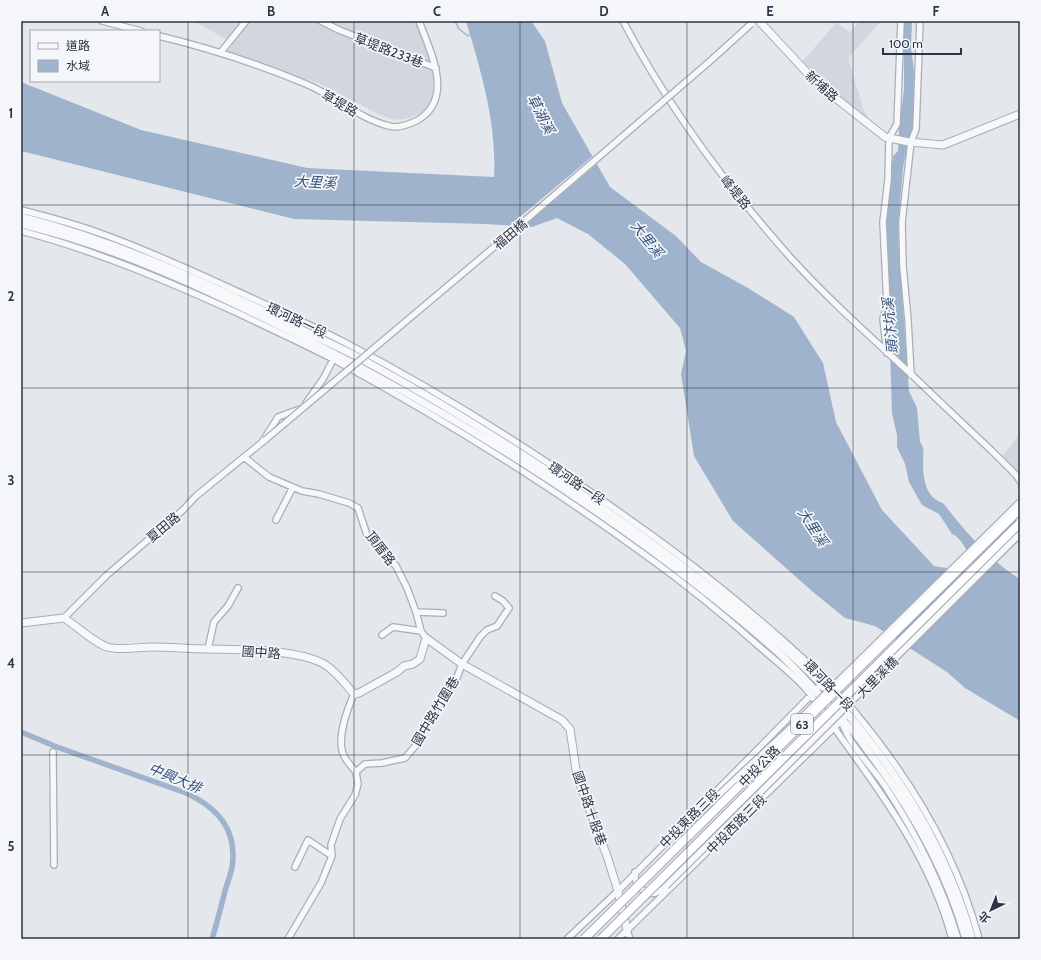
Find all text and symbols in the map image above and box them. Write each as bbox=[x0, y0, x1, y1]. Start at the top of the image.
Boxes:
text: A bbox=[101, 3, 110, 19]
text: B bbox=[267, 3, 275, 19]
text: C bbox=[433, 3, 441, 19]
text: D bbox=[599, 3, 609, 19]
text: E bbox=[766, 3, 774, 19]
text: F bbox=[933, 3, 940, 19]
street label: 草堤路233巷 bbox=[352, 29, 426, 71]
legend bbox=[30, 30, 160, 82]
scale bar bbox=[883, 30, 961, 56]
text: 100 m bbox=[889, 36, 923, 51]
text: 道路 bbox=[66, 38, 90, 53]
text: 水域 bbox=[66, 58, 90, 73]
street label: 新埔路 bbox=[802, 67, 842, 105]
street label: 草堤路 bbox=[319, 86, 361, 120]
water label: 草湖溪 bbox=[523, 91, 559, 139]
text: 1 bbox=[9, 105, 13, 121]
water label: 大里溪 bbox=[294, 172, 338, 192]
street label: 峰堤路 bbox=[718, 172, 754, 212]
street label: 福田橋 bbox=[490, 215, 530, 253]
water label: 大里溪 bbox=[627, 217, 668, 263]
text: 2 bbox=[8, 288, 15, 304]
water label: 頭汴坑溪 bbox=[878, 295, 901, 355]
street label: 環河路一段 bbox=[264, 299, 330, 341]
street label: 環河路一段 bbox=[546, 458, 608, 508]
text: 3 bbox=[7, 472, 15, 488]
water label: 大里溪 bbox=[794, 504, 833, 551]
street label: 夏田路 bbox=[143, 508, 183, 546]
street label: 頂厝路 bbox=[363, 528, 399, 568]
street label: 國中路 bbox=[241, 643, 281, 661]
street label: 大里溪橋 bbox=[853, 653, 901, 701]
text: 4 bbox=[7, 655, 15, 671]
street label: 環河路一段 bbox=[801, 656, 857, 714]
street label: 國中路竹圍巷 bbox=[408, 673, 462, 749]
road number: 63 bbox=[791, 714, 813, 734]
street label: 中投公路 bbox=[735, 742, 783, 790]
water label: 中興大排 bbox=[146, 759, 206, 798]
street label: 國中路十股巷 bbox=[570, 769, 610, 847]
street label: 中投東路三段 bbox=[656, 785, 722, 851]
street label: 中投西路三段 bbox=[703, 791, 769, 857]
text: 5 bbox=[8, 838, 15, 854]
north arrow bbox=[971, 890, 1011, 930]
text: 北 bbox=[975, 908, 993, 926]

